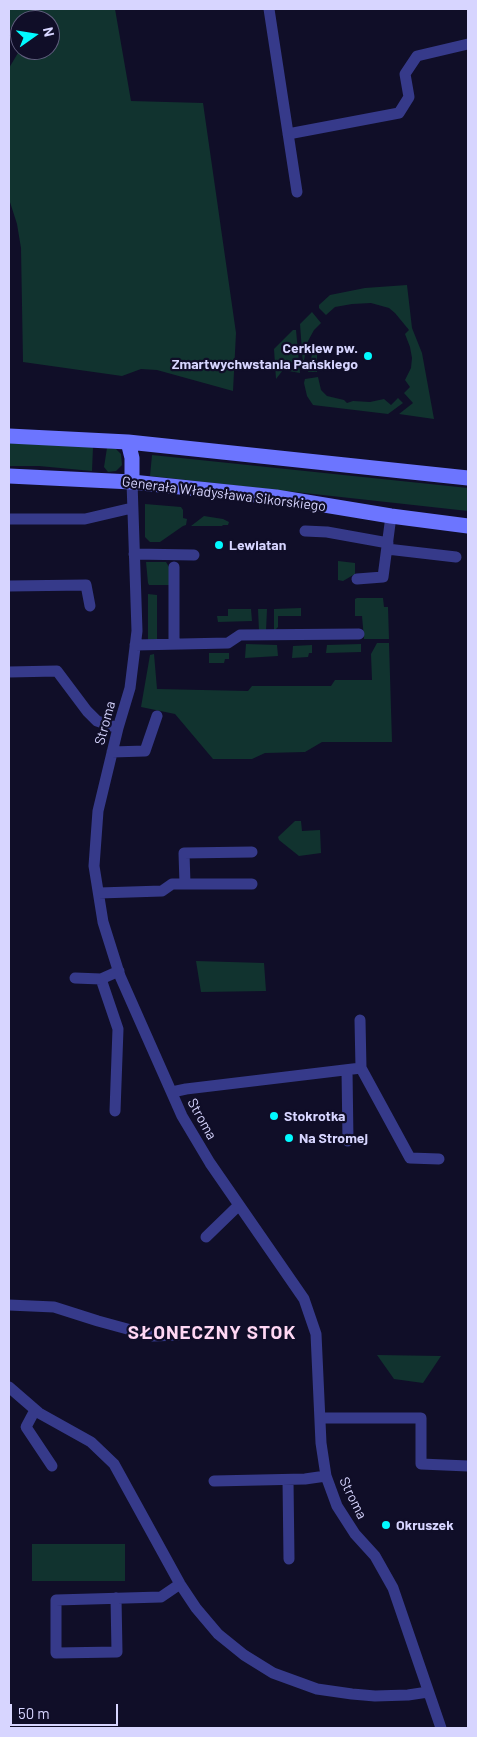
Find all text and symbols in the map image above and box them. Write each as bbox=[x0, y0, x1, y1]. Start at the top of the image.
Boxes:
north arrow bbox=[10, 10, 60, 60]
text: N bbox=[40, 25, 58, 38]
place label: Cerkiew pw. Zmartwychwstania Pańskiego bbox=[172, 340, 358, 372]
marker: Cerkiew pw. Zmartwychwstania Pańskiego bbox=[362, 350, 374, 362]
street label: Generała Władysława Sikorskiego bbox=[121, 473, 327, 515]
place label: Lewiatan bbox=[229, 537, 286, 553]
marker: Lewiatan bbox=[213, 539, 225, 551]
street label: Stroma bbox=[91, 699, 119, 747]
street label: Stroma bbox=[184, 1095, 220, 1143]
place label: Stokrotka bbox=[284, 1108, 345, 1124]
marker: Stokrotka bbox=[268, 1110, 280, 1122]
place label: Na Stromej bbox=[299, 1130, 368, 1146]
marker: Na Stromej bbox=[283, 1132, 295, 1144]
district label: SŁONECZNY STOK bbox=[126, 1322, 298, 1344]
street label: Stroma bbox=[336, 1474, 370, 1522]
place label: Okruszek bbox=[396, 1517, 454, 1533]
marker: Okruszek bbox=[380, 1519, 392, 1531]
scale bar bbox=[12, 1694, 120, 1726]
text: 50 m bbox=[18, 1704, 50, 1722]

